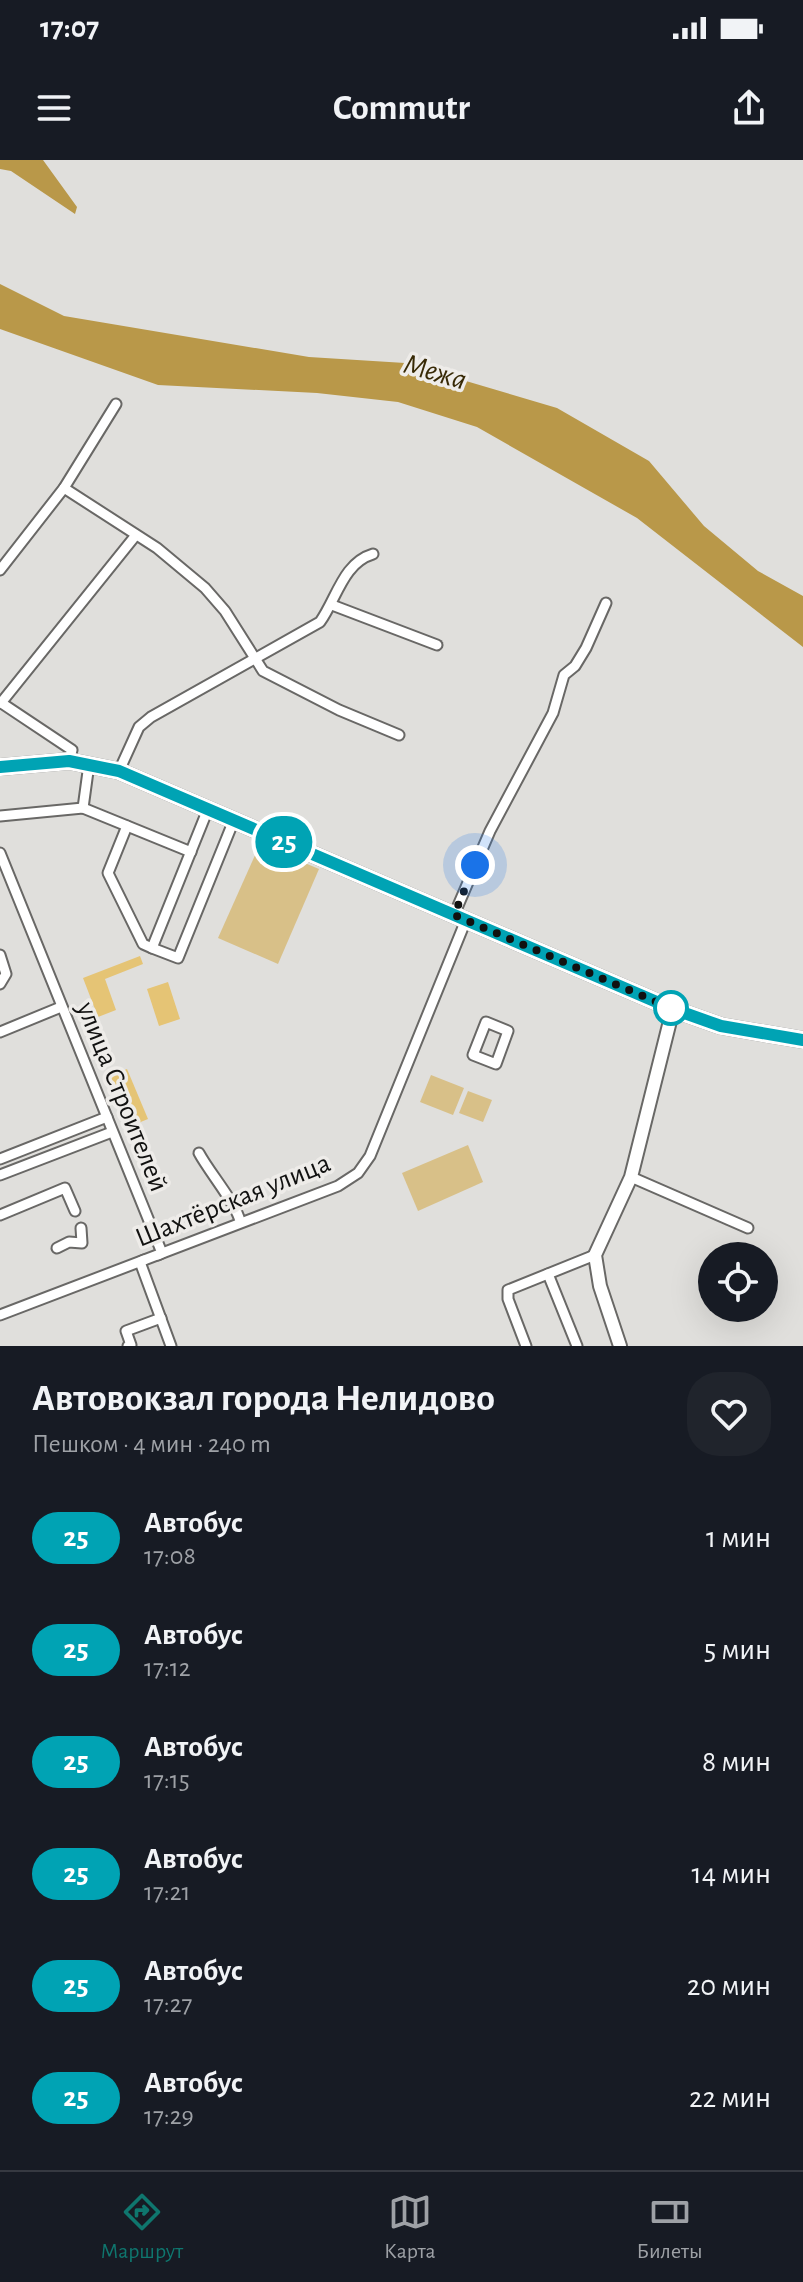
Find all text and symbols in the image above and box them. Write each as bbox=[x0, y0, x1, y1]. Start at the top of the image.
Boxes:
text: 17:07 bbox=[40, 13, 99, 43]
icon: menu bbox=[32, 86, 76, 130]
icon: share bbox=[727, 86, 771, 130]
text: Commutr bbox=[333, 90, 470, 126]
water label: Межа bbox=[400, 349, 470, 395]
line badge: 25 bbox=[248, 816, 320, 868]
text: 25 bbox=[271, 828, 297, 856]
your location bbox=[455, 845, 495, 885]
unlabelled marker bbox=[654, 991, 688, 1025]
street label: улица Строителей bbox=[71, 997, 173, 1196]
street label: Шахтёрская улица bbox=[131, 1149, 335, 1253]
map controls bbox=[698, 1242, 778, 1322]
button: locate bbox=[698, 1242, 778, 1322]
button: heart bbox=[687, 1372, 771, 1456]
text: Автовокзал города Нелидово bbox=[32, 1380, 495, 1418]
text: Пешком · 4 мин · 240 m bbox=[32, 1431, 271, 1457]
text: Автобус bbox=[144, 1508, 243, 1538]
text: 1 мин bbox=[706, 1523, 771, 1553]
text: 25 bbox=[63, 1524, 89, 1552]
text: 17:08 bbox=[144, 1543, 196, 1569]
text: Автобус bbox=[144, 1620, 243, 1650]
text: 5 мин bbox=[704, 1635, 771, 1665]
text: 25 bbox=[63, 1636, 89, 1664]
text: 17:12 bbox=[144, 1655, 191, 1681]
text: Автобус bbox=[144, 1732, 243, 1762]
text: 8 мин bbox=[702, 1747, 771, 1777]
text: 25 bbox=[63, 1748, 89, 1776]
text: 17:15 bbox=[144, 1767, 190, 1793]
text: Автобус bbox=[144, 1844, 243, 1874]
text: 14 мин bbox=[691, 1859, 771, 1889]
text: 25 bbox=[63, 1860, 89, 1888]
text: 17:21 bbox=[144, 1879, 191, 1905]
text: Автобус bbox=[144, 1956, 243, 1986]
text: 20 мин bbox=[687, 1971, 771, 2001]
text: 25 bbox=[63, 1972, 89, 2000]
text: 17:27 bbox=[144, 1991, 192, 2017]
text: Автобус bbox=[144, 2068, 243, 2098]
text: 22 мин bbox=[689, 2083, 771, 2113]
text: 25 bbox=[63, 2084, 89, 2112]
text: 17:29 bbox=[144, 2103, 194, 2129]
tab: Маршрут bbox=[100, 2190, 183, 2264]
tab: Карта bbox=[384, 2190, 436, 2264]
tab: Билеты bbox=[637, 2190, 702, 2264]

